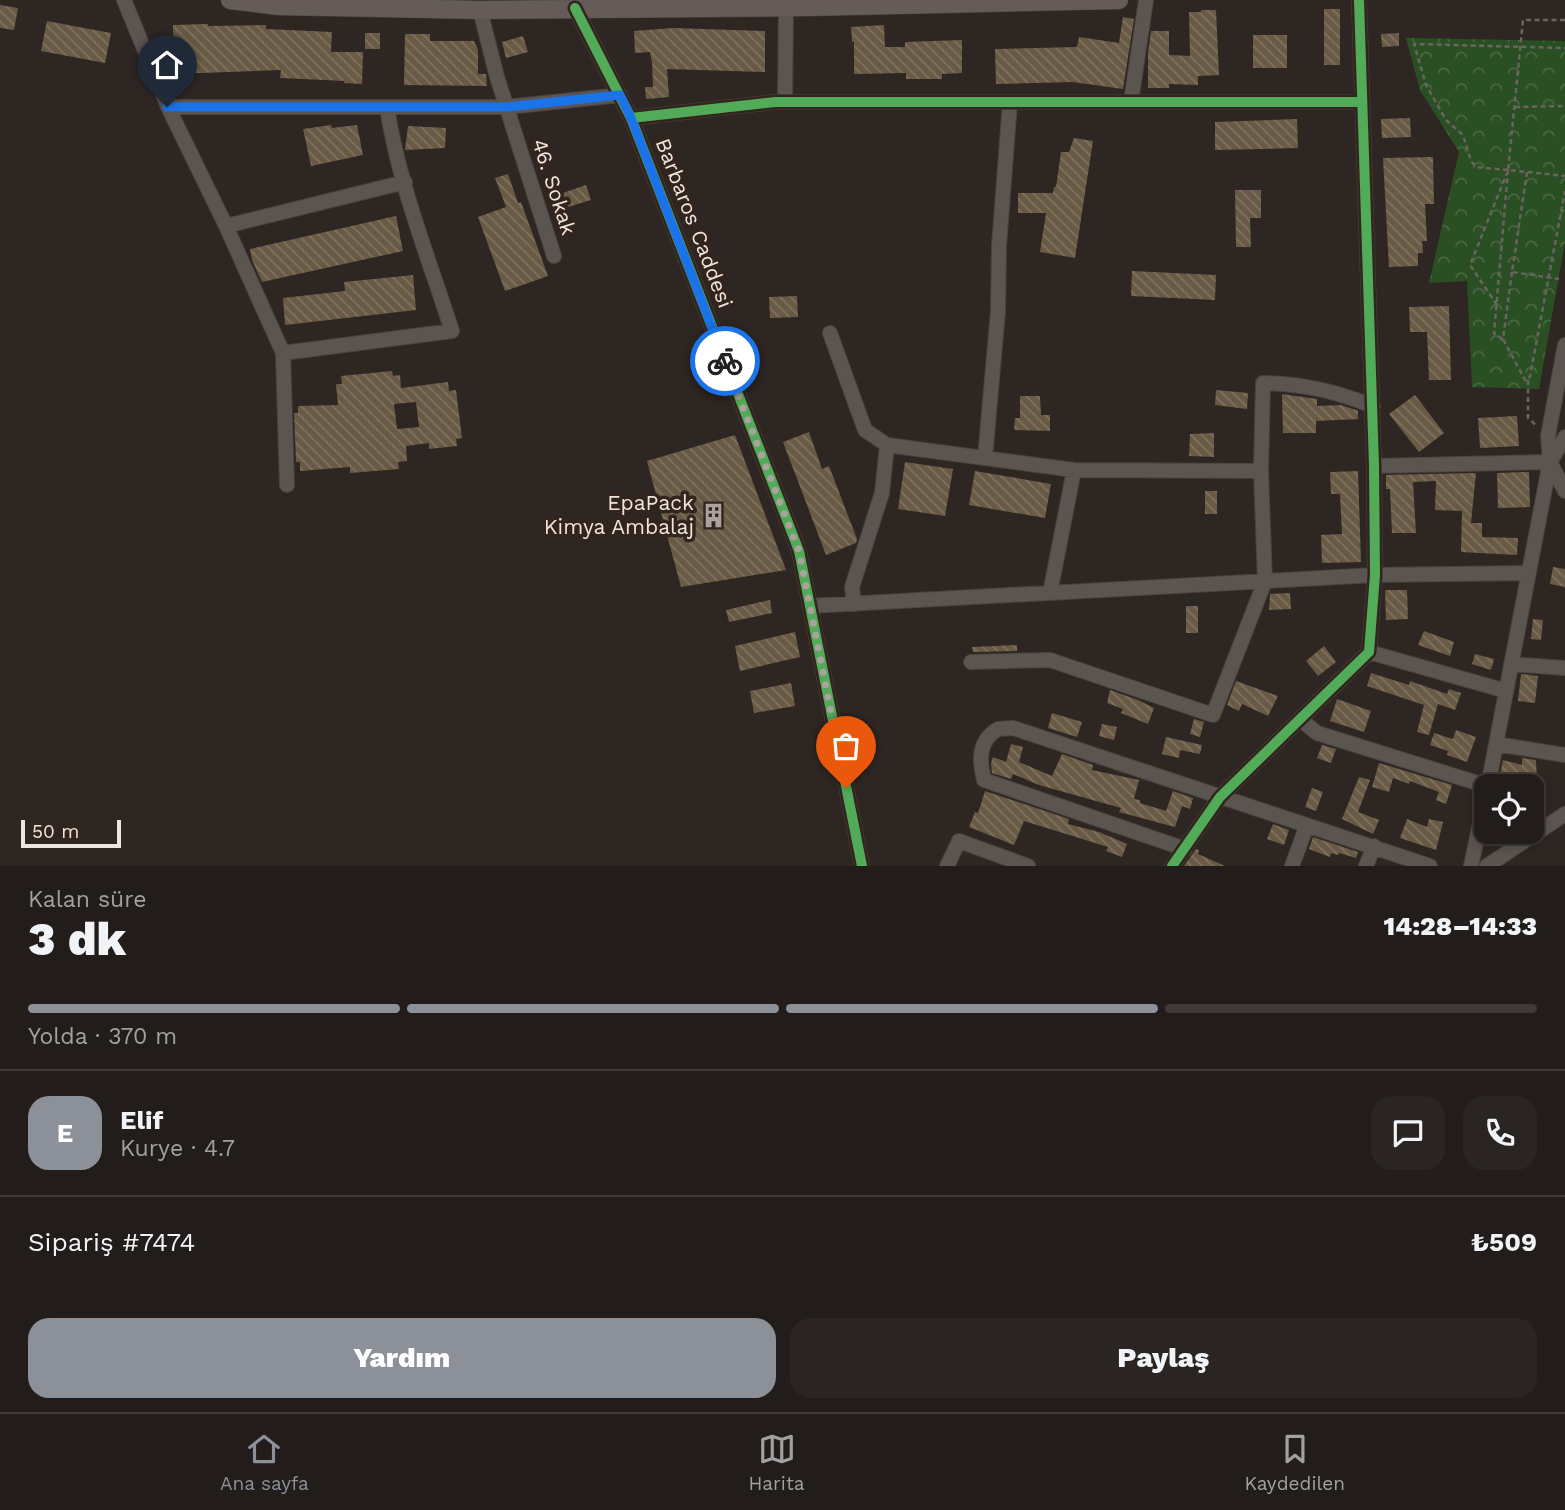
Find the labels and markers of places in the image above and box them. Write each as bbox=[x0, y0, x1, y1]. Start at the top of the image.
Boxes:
pin bbox=[137, 35, 197, 107]
place label: EpaPack Kimya Ambalaj bbox=[544, 490, 694, 539]
building icon: EpaPack Kimya Ambalaj bbox=[700, 501, 728, 529]
pin bbox=[816, 716, 876, 788]

